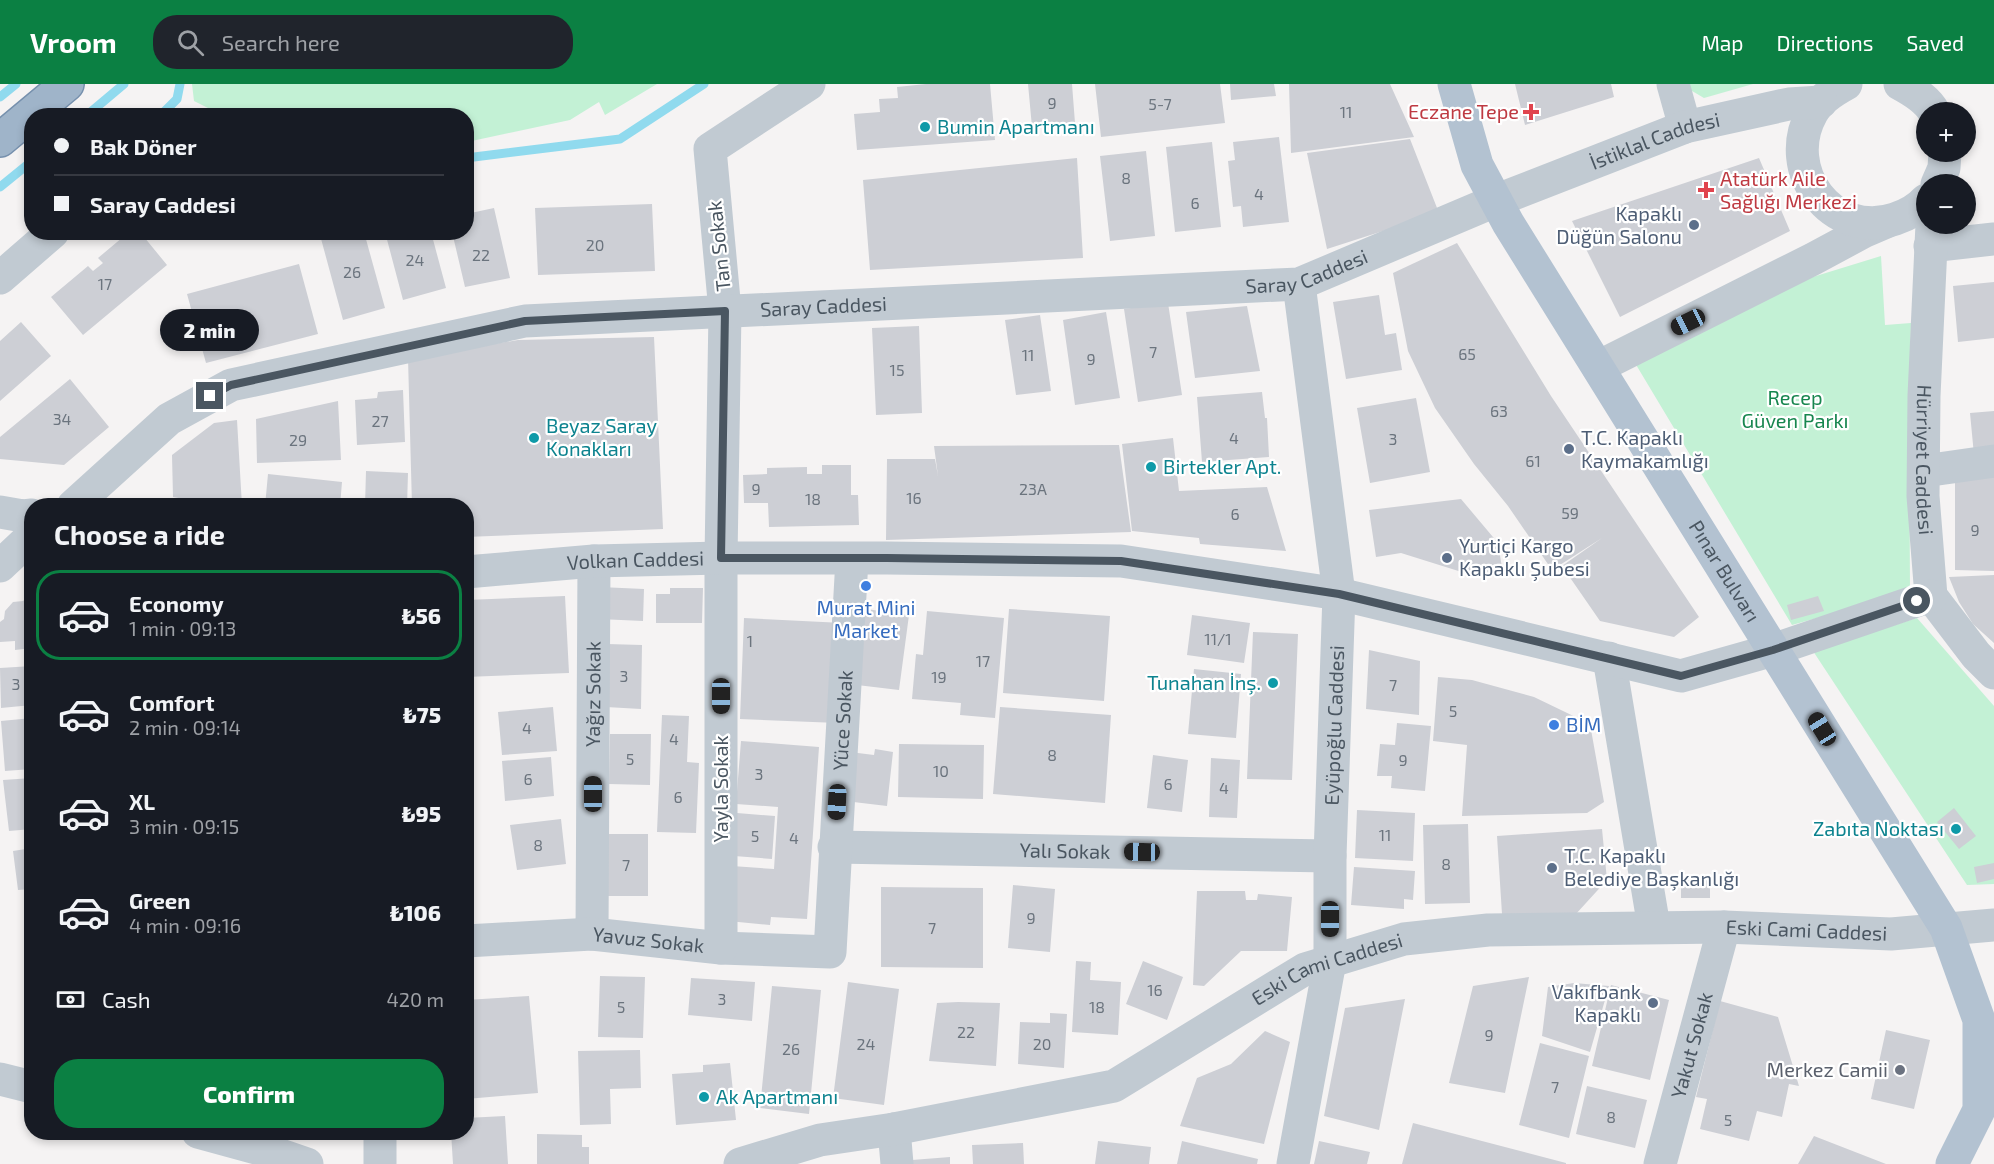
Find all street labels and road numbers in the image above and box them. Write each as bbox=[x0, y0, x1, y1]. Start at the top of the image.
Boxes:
street label: İstiklal Caddesi bbox=[1586, 107, 1722, 174]
street label: Tan Sokak bbox=[701, 200, 735, 292]
street label: Saray Caddesi bbox=[1245, 243, 1371, 298]
street label: Saray Caddesi bbox=[759, 291, 887, 321]
street label: Hürriyet Caddesi bbox=[1912, 384, 1939, 536]
street label: Pınar Bulvarı bbox=[1685, 515, 1766, 626]
street label: Volkan Caddesi bbox=[566, 545, 704, 574]
street label: Yağız Sokak bbox=[580, 641, 605, 747]
street label: Eyüpoğlu Caddesi bbox=[1319, 645, 1348, 806]
street label: Yüce Sokak bbox=[827, 669, 857, 771]
street label: Yayla Sokak bbox=[708, 735, 732, 843]
street label: Yalı Sokak bbox=[1019, 837, 1111, 863]
street label: Eski Cami Caddesi bbox=[1725, 914, 1888, 945]
street label: Yavuz Sokak bbox=[592, 921, 706, 957]
street label: Eski Cami Caddesi bbox=[1247, 927, 1405, 1010]
street label: Yakut Sokak bbox=[1665, 989, 1717, 1101]

